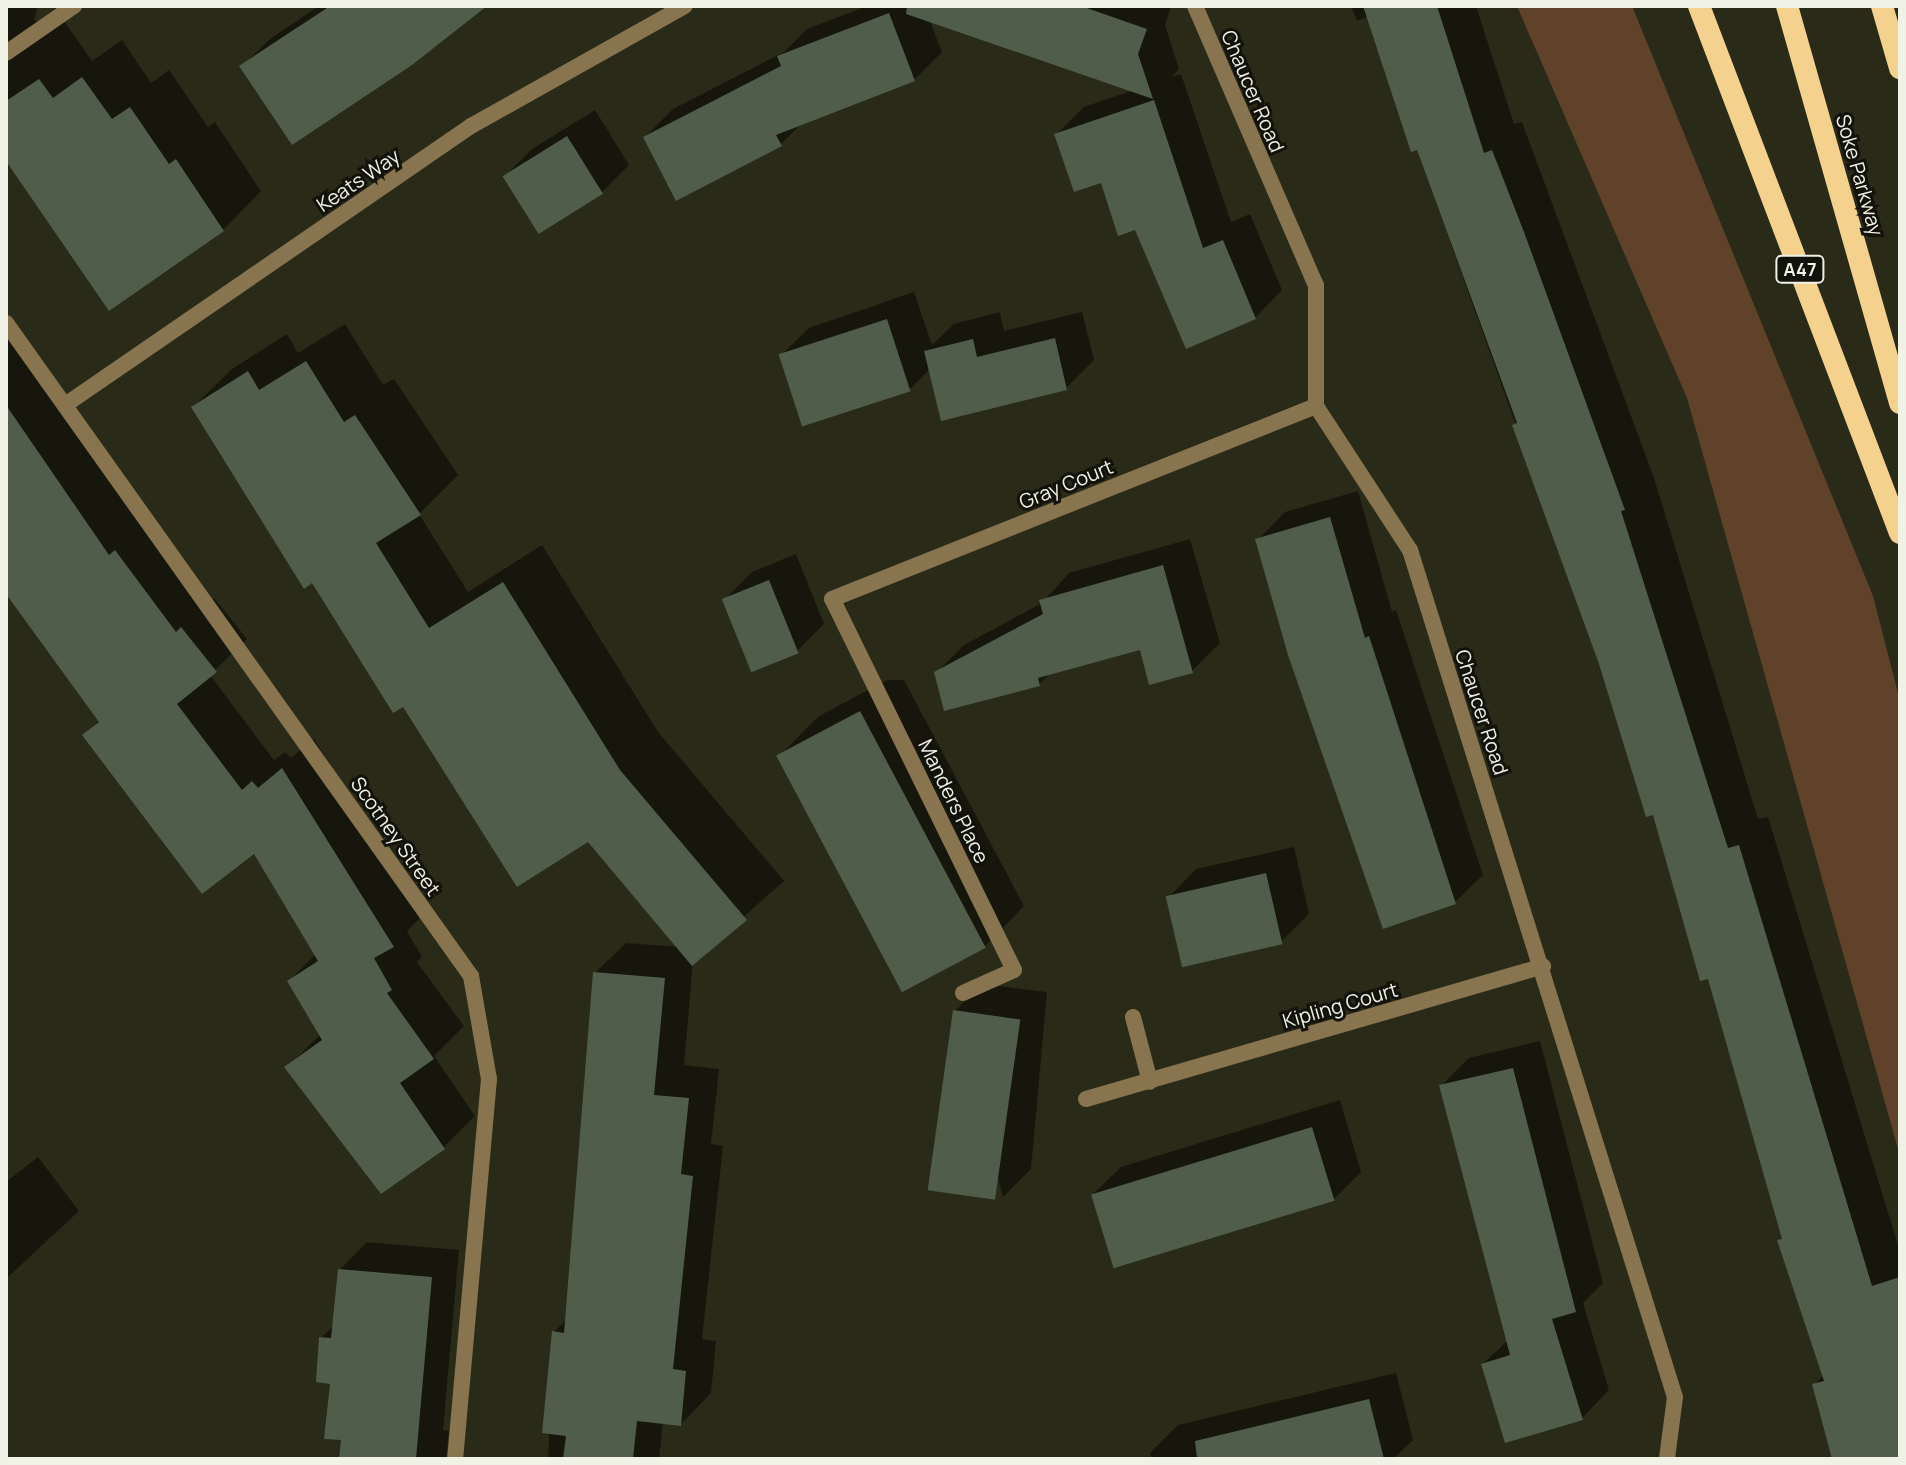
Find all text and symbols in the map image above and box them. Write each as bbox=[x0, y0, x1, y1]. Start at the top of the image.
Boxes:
street label: Chaucer Road bbox=[1217, 26, 1289, 156]
street label: Soke Parkway bbox=[1831, 112, 1889, 238]
street label: Keats Way bbox=[312, 143, 404, 217]
road number: A47 bbox=[1774, 255, 1826, 283]
street label: Gray Court bbox=[1016, 454, 1116, 514]
street label: Chaucer Road bbox=[1450, 646, 1514, 778]
street label: Manders Place bbox=[914, 735, 994, 867]
street label: Scotney Street bbox=[346, 772, 446, 900]
street label: Kipling Court bbox=[1280, 977, 1400, 1033]

